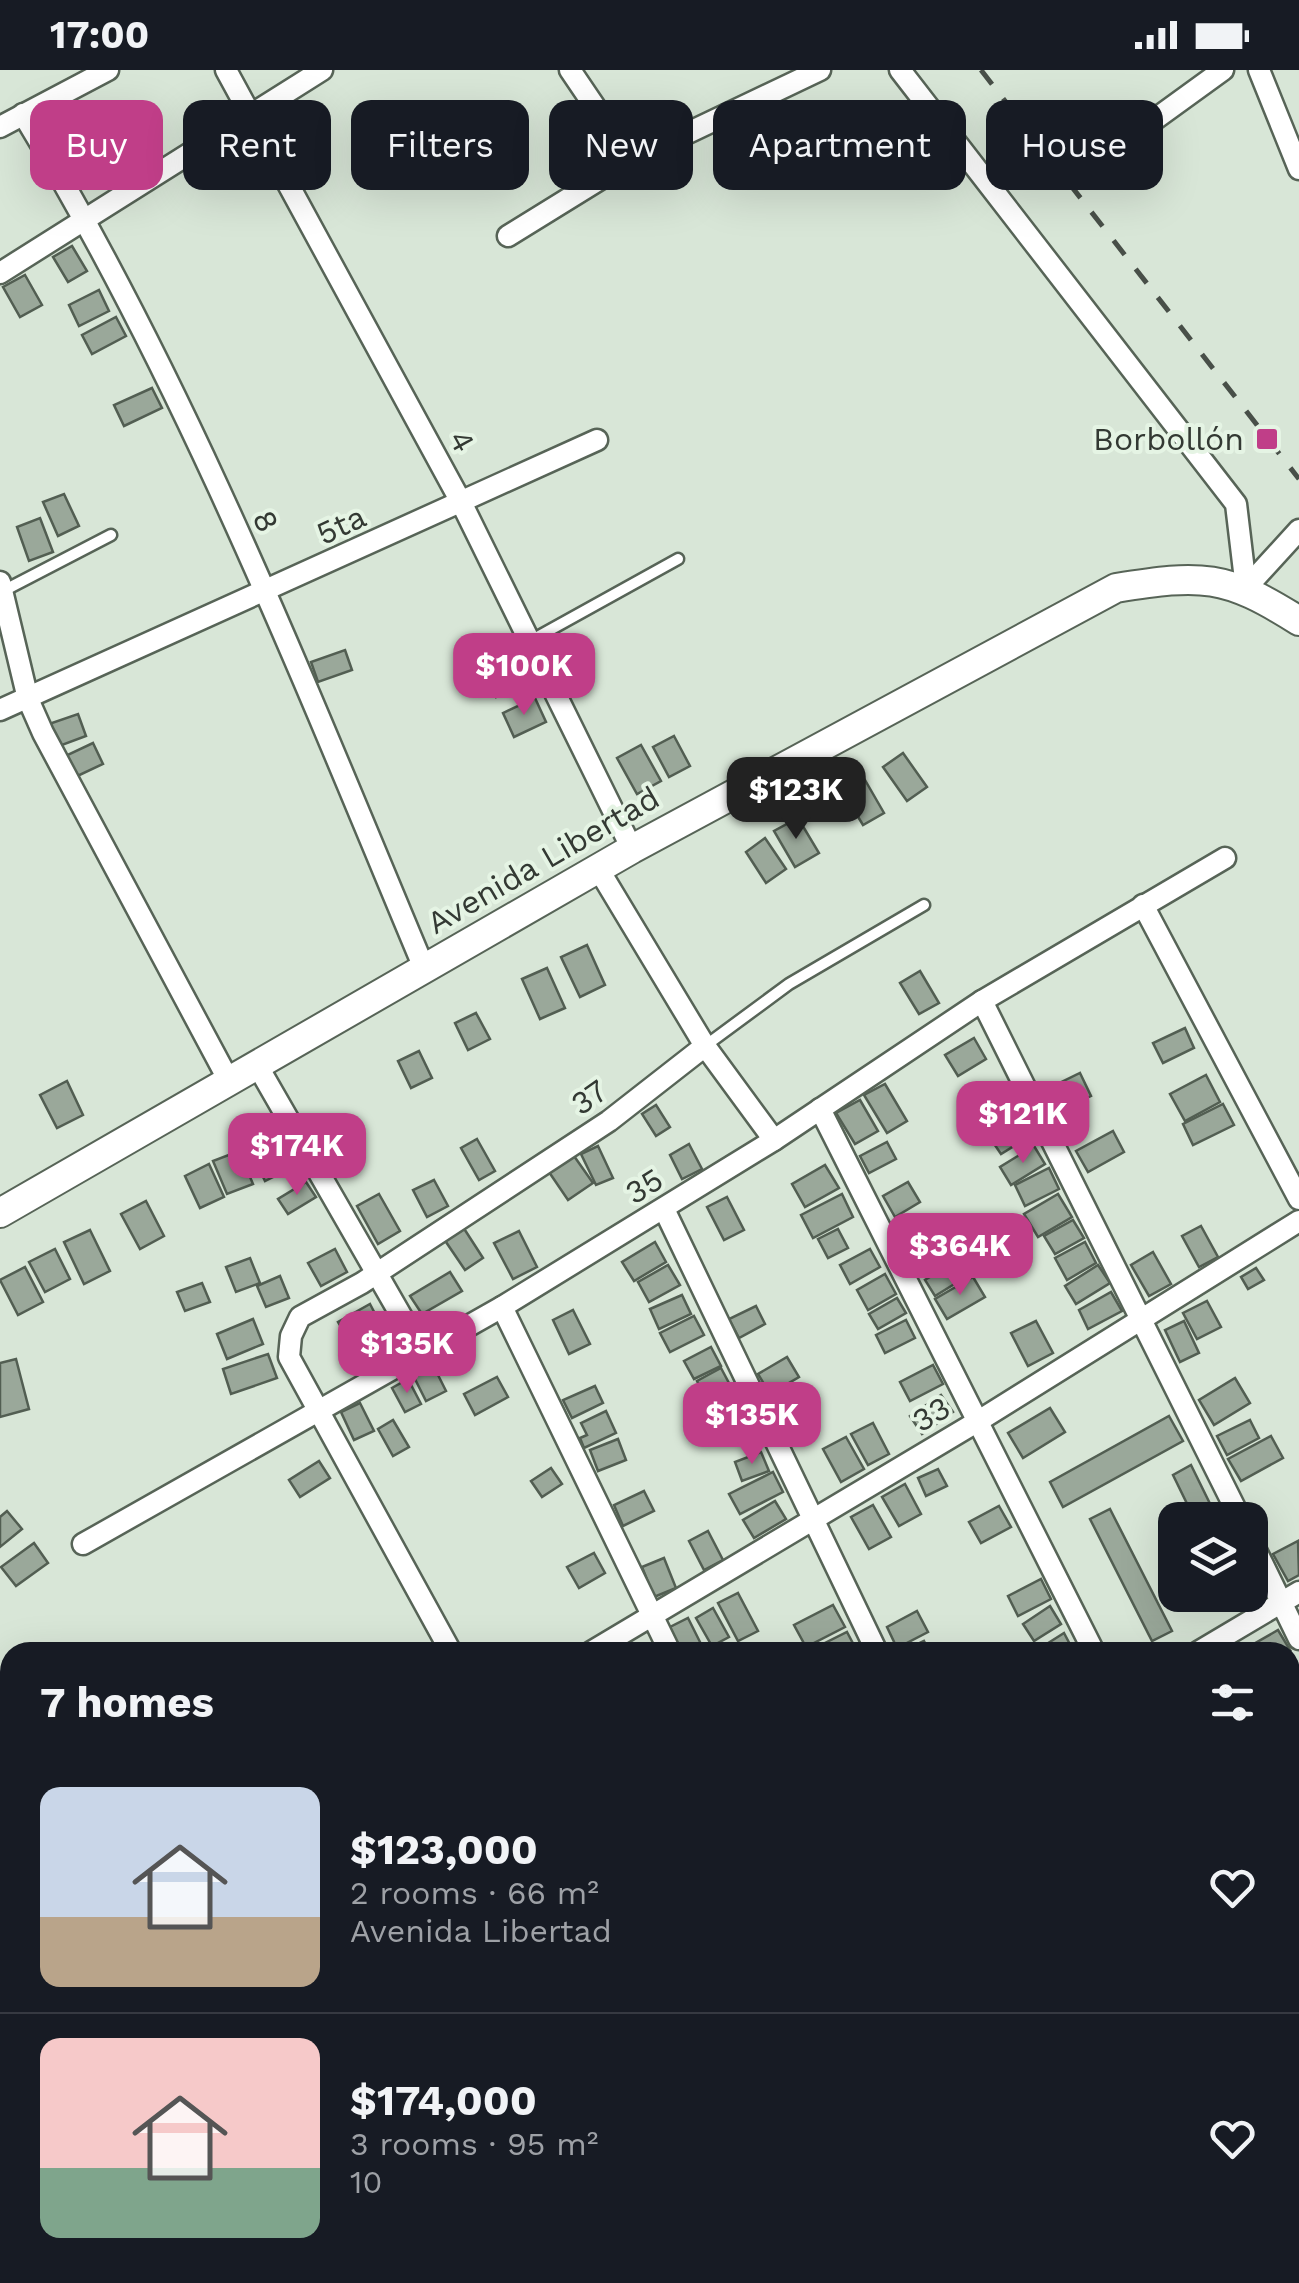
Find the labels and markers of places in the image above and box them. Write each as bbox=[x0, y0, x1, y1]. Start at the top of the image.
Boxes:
place label: Borbollón bbox=[1093, 420, 1244, 458]
marker: Borbollón bbox=[1254, 426, 1280, 452]
pin: $100K bbox=[454, 633, 594, 718]
pin: $123K bbox=[726, 757, 866, 842]
pin: $121K bbox=[953, 1081, 1093, 1166]
pin: $174K bbox=[227, 1113, 367, 1198]
pin: $364K bbox=[890, 1213, 1030, 1298]
pin: $135K bbox=[337, 1311, 477, 1396]
pin: $135K bbox=[682, 1382, 822, 1467]

